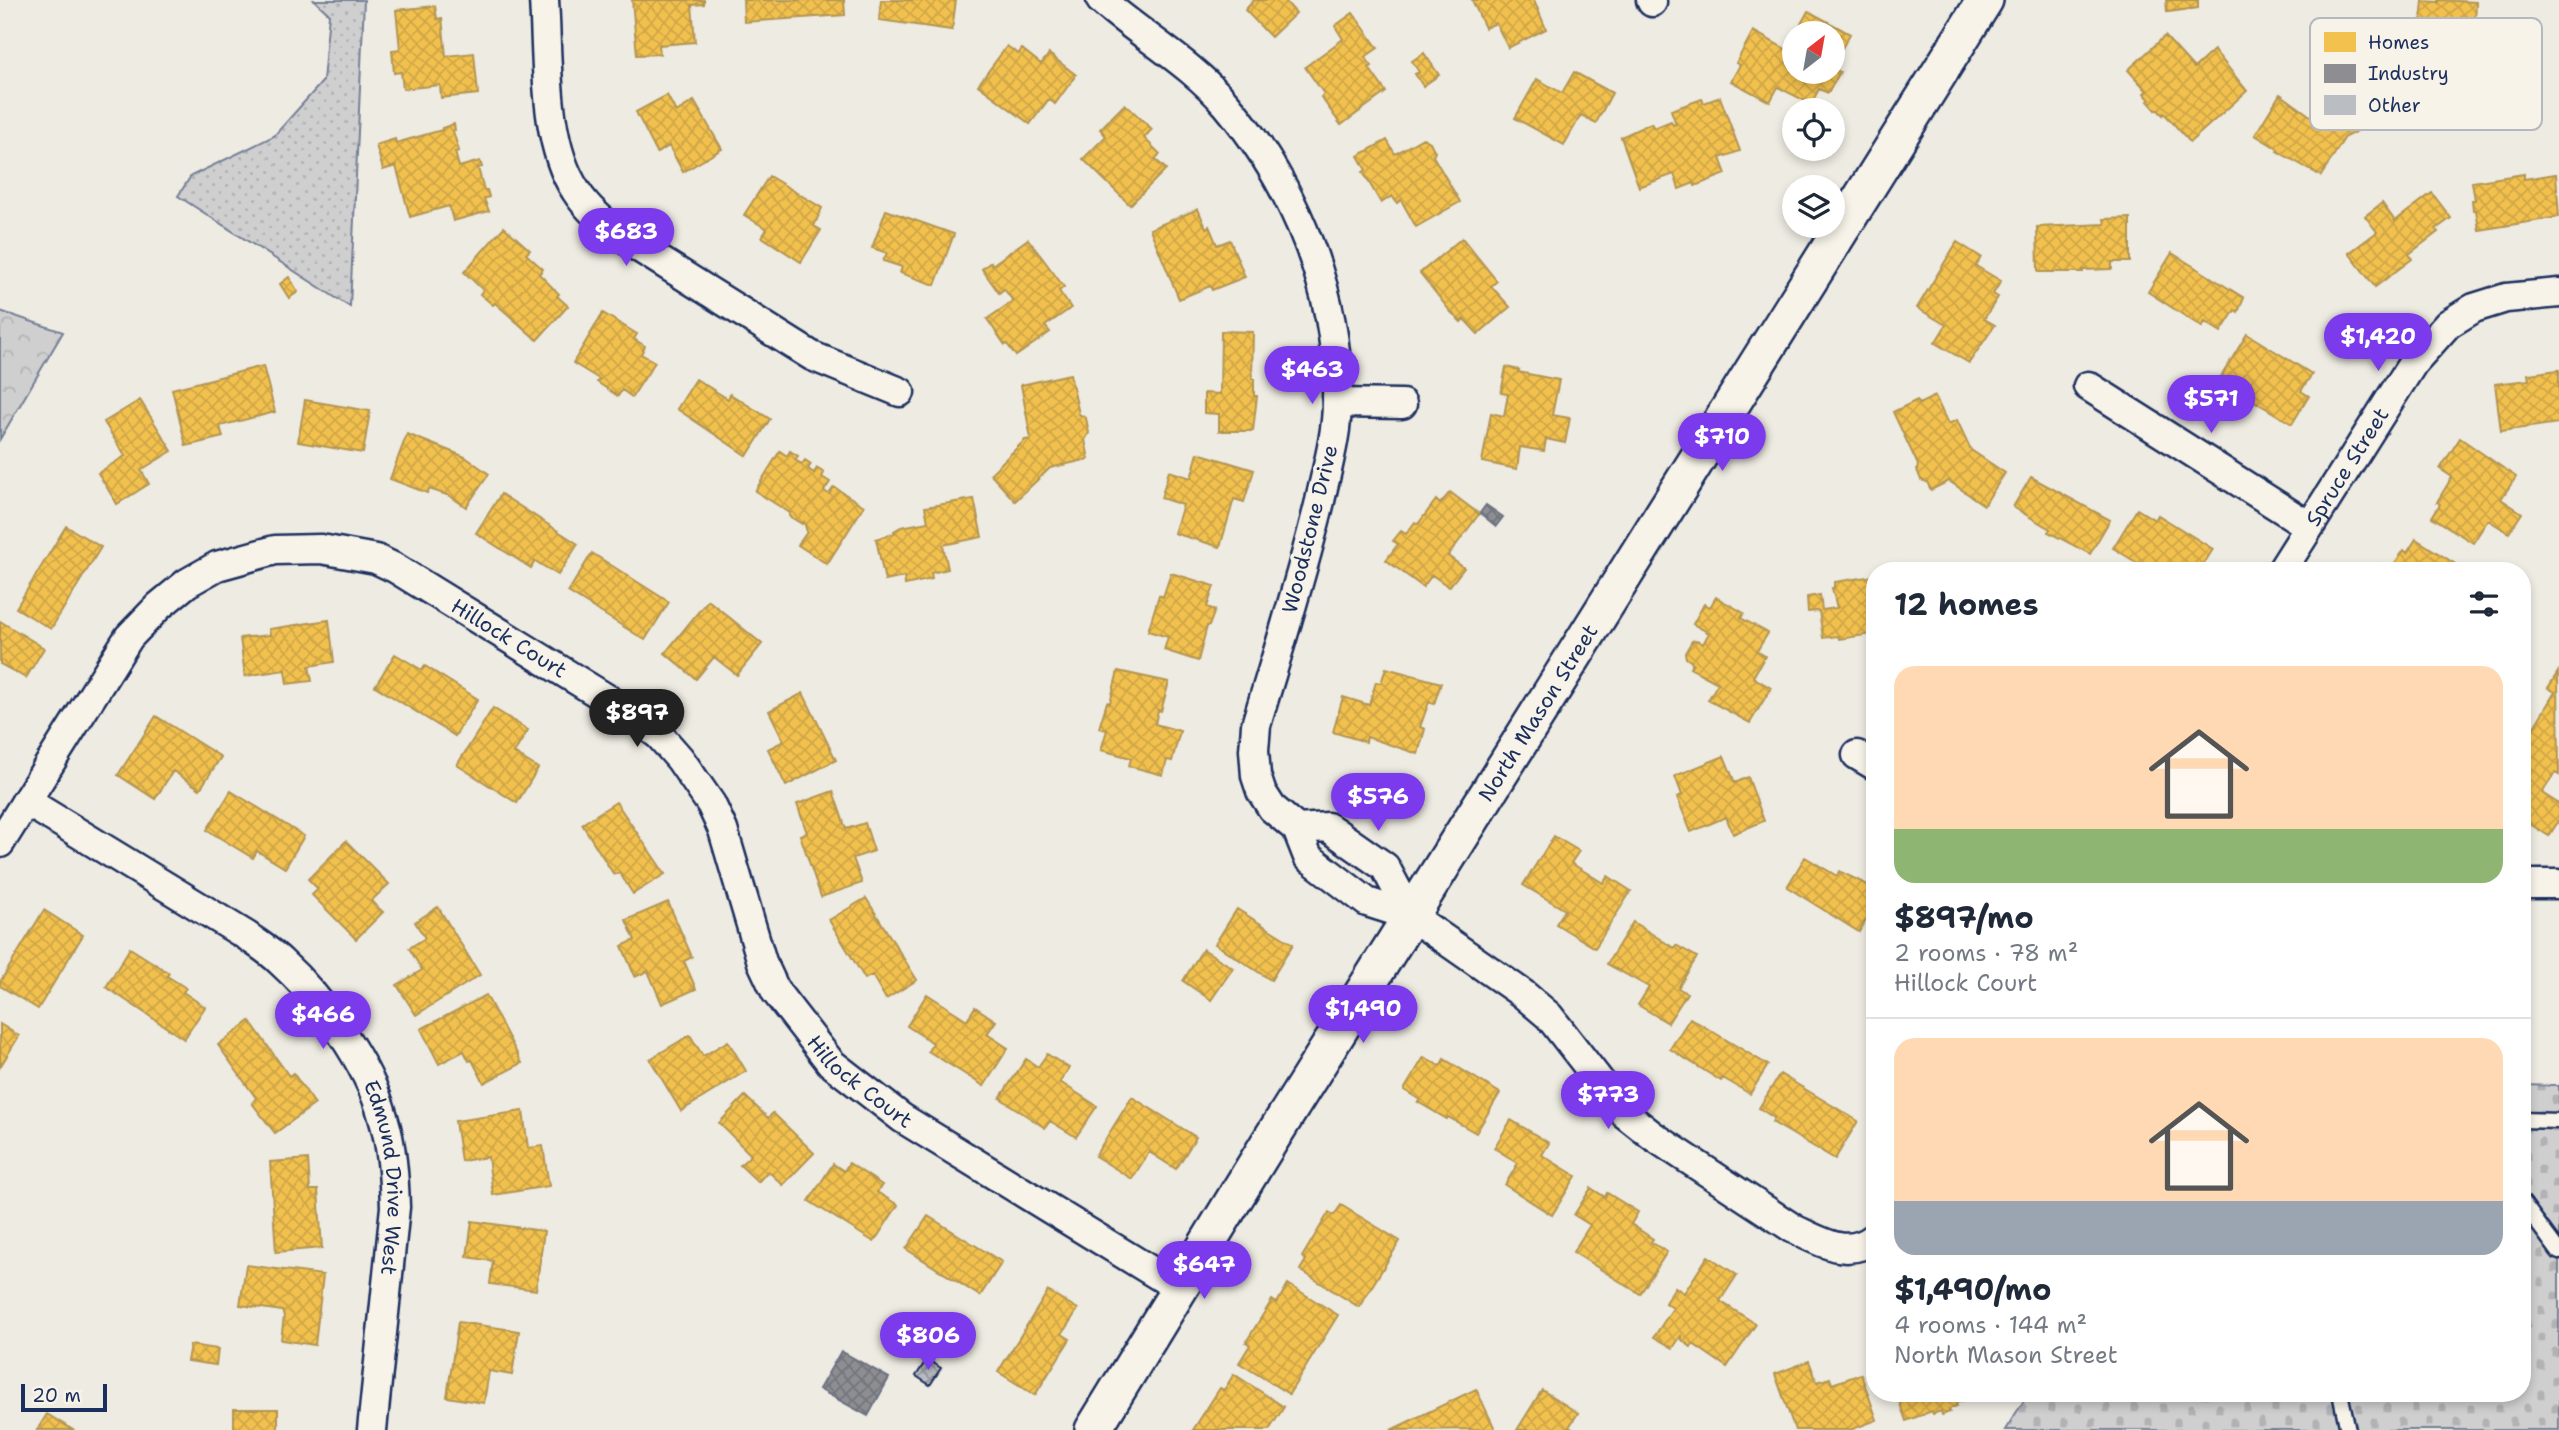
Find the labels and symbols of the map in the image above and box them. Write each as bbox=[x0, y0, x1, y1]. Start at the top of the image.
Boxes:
legend bbox=[2310, 18, 2542, 130]
north arrow bbox=[1782, 21, 1844, 84]
text: Homes bbox=[2368, 30, 2429, 55]
text: Industry bbox=[2368, 61, 2449, 86]
text: Other bbox=[2368, 93, 2421, 118]
pin: $683 bbox=[585, 208, 667, 268]
pin: $1,420 bbox=[2321, 314, 2435, 373]
pin: $463 bbox=[1271, 346, 1353, 406]
pin: $571 bbox=[2170, 376, 2252, 435]
street label: Spruce Street bbox=[2299, 402, 2395, 532]
pin: $710 bbox=[1681, 414, 1763, 473]
street label: Woodstone Drive bbox=[1276, 442, 1344, 616]
street label: Hillock Court bbox=[446, 592, 572, 685]
street label: North Mason Street bbox=[1472, 619, 1604, 807]
pin: $897 bbox=[596, 690, 678, 749]
pin: $576 bbox=[1337, 774, 1419, 833]
pin: $1,490 bbox=[1306, 986, 1420, 1045]
pin: $466 bbox=[282, 992, 364, 1051]
street label: Hillock Court bbox=[800, 1029, 917, 1135]
pin: $773 bbox=[1567, 1072, 1649, 1131]
street label: Edmund Drive West bbox=[357, 1076, 409, 1277]
pin: $647 bbox=[1163, 1242, 1245, 1301]
pin: $806 bbox=[887, 1312, 969, 1372]
scale bar bbox=[21, 1381, 107, 1413]

